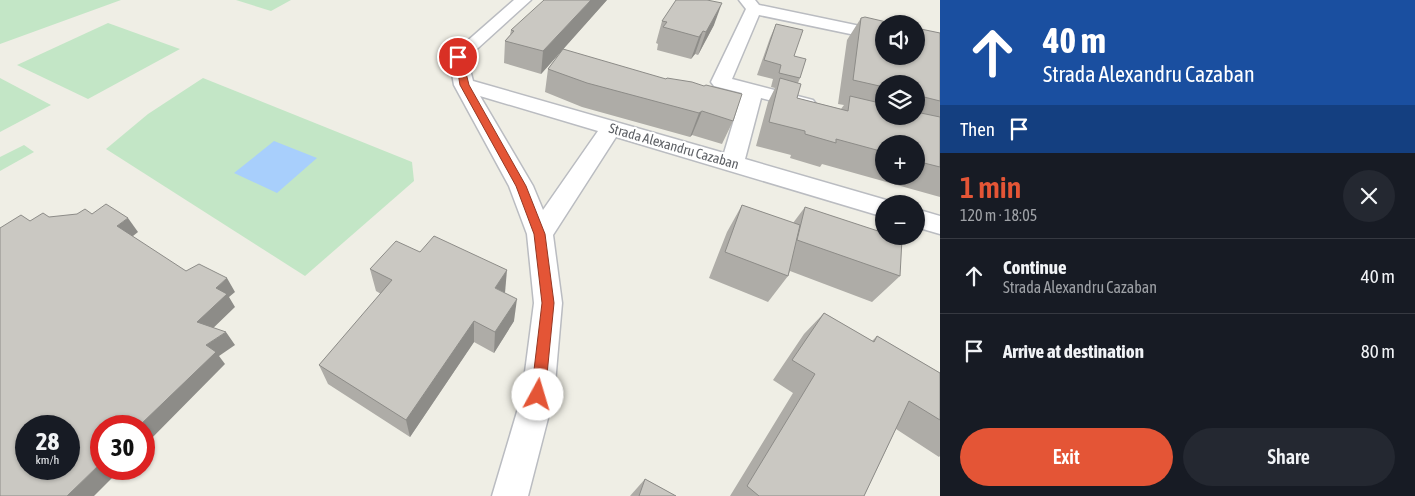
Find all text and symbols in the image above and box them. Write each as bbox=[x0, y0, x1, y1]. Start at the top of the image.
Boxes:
map controls bbox=[875, 15, 925, 245]
button: sound bbox=[875, 15, 925, 65]
icon: ahead bbox=[960, 20, 1025, 85]
text: 40 m bbox=[1043, 20, 1106, 60]
pin bbox=[437, 36, 479, 78]
icon: arrive bbox=[444, 43, 472, 71]
text: Strada Alexandru Cazaban bbox=[1043, 61, 1255, 87]
button: layers bbox=[875, 75, 925, 125]
icon: arrive bbox=[1005, 115, 1033, 143]
text: Then bbox=[960, 118, 995, 140]
street label: Strada Alexandru Cazaban bbox=[607, 120, 741, 172]
button: + bbox=[875, 135, 925, 185]
text: 1 min bbox=[960, 170, 1021, 204]
button: close bbox=[1343, 170, 1395, 222]
button: − bbox=[875, 195, 925, 245]
text: 120 m · 18:05 bbox=[960, 206, 1037, 224]
text: Continue bbox=[1003, 256, 1067, 278]
icon: ahead bbox=[960, 262, 988, 290]
text: 40 m bbox=[1361, 265, 1395, 287]
text: Strada Alexandru Cazaban bbox=[1003, 278, 1157, 296]
icon: arrive bbox=[960, 337, 988, 365]
text: Arrive at destination bbox=[1003, 340, 1144, 362]
text: 80 m bbox=[1361, 340, 1395, 362]
position arrow bbox=[511, 368, 563, 420]
speed limit sign: 30 bbox=[90, 415, 155, 480]
text: 28 bbox=[36, 427, 59, 455]
button: Exit bbox=[960, 428, 1173, 486]
button: Share bbox=[1183, 428, 1395, 486]
text: km/h bbox=[36, 453, 59, 467]

